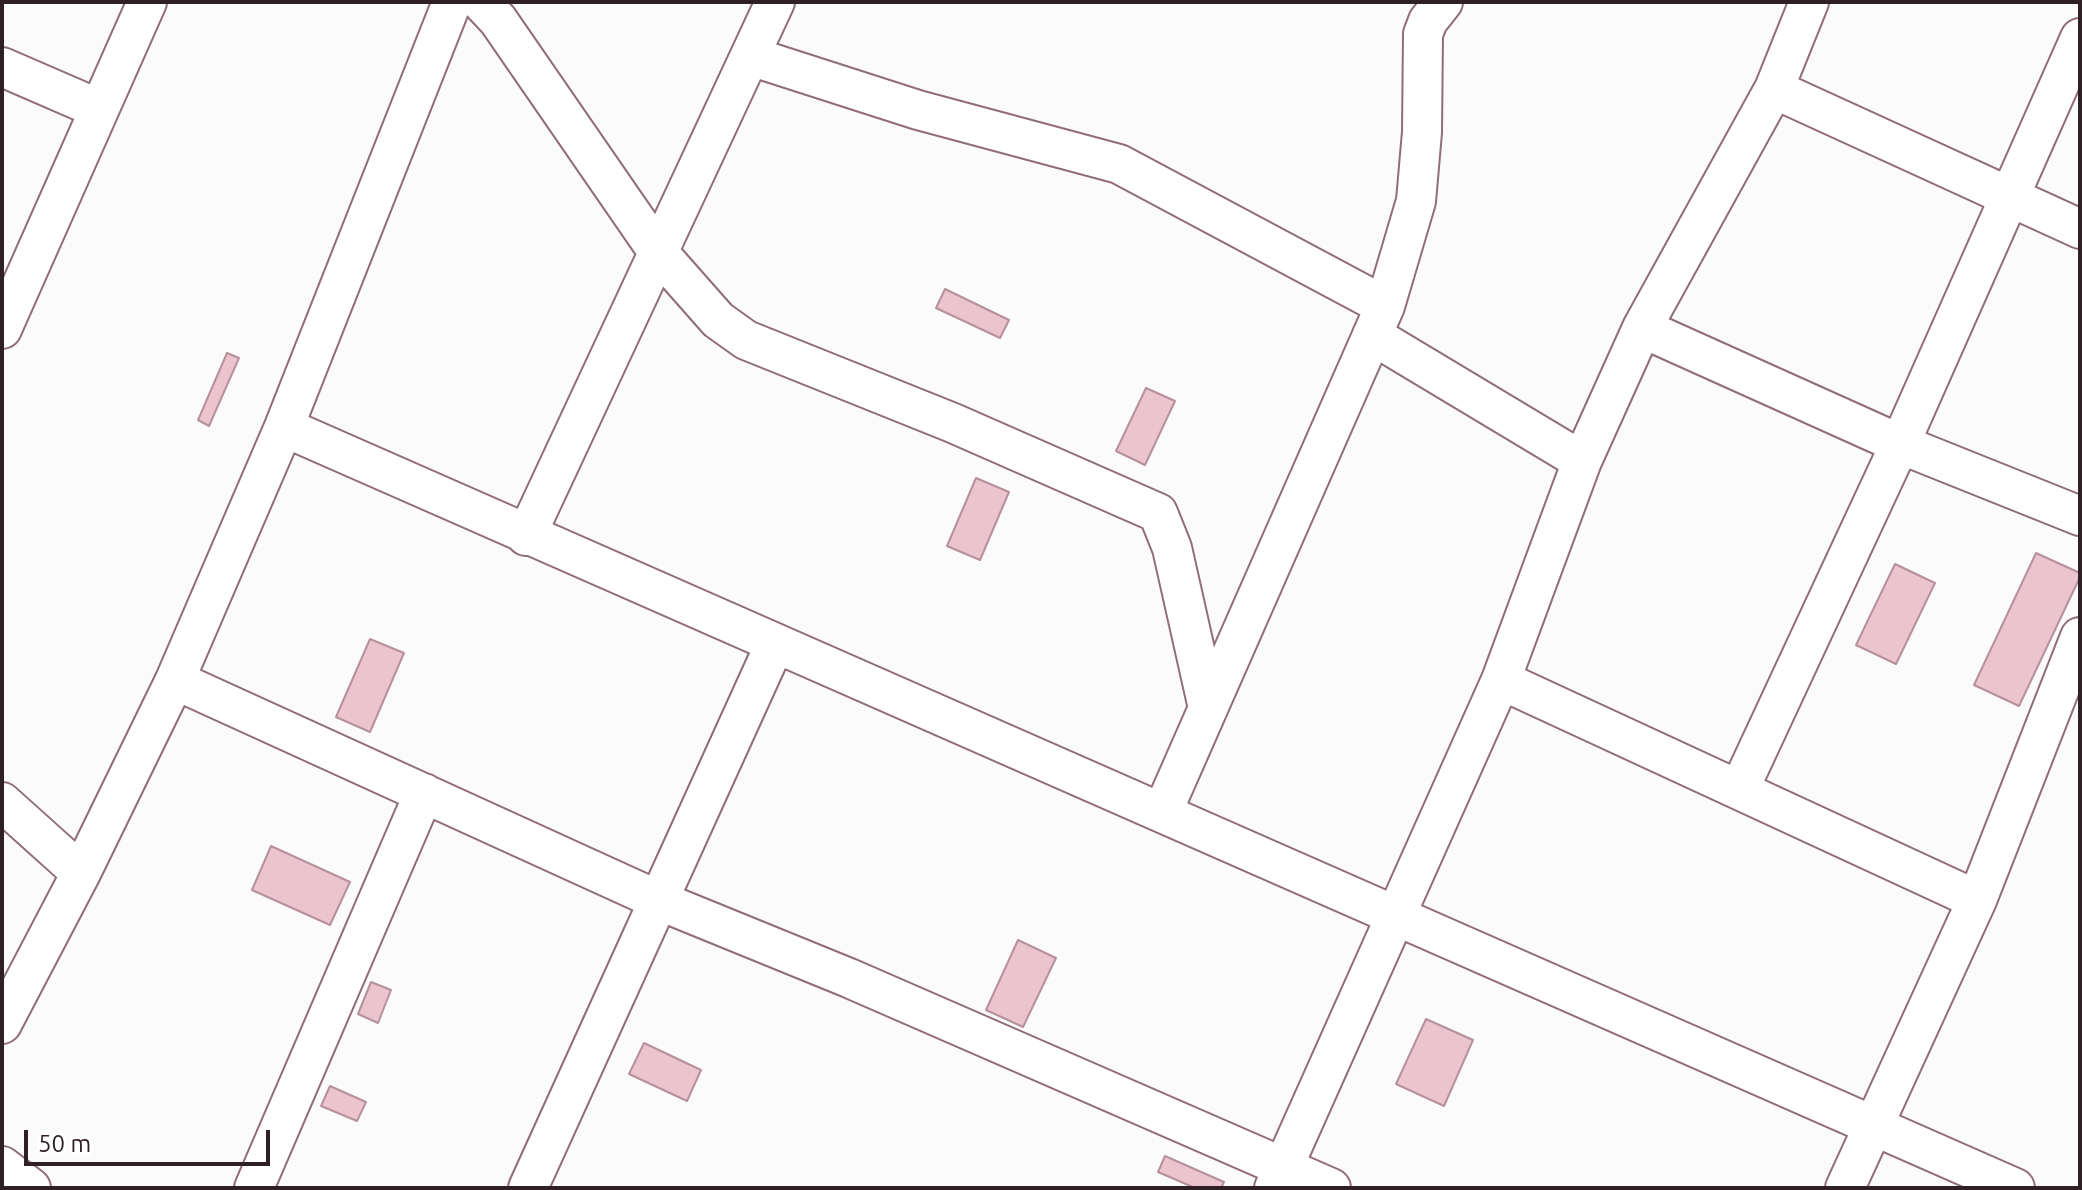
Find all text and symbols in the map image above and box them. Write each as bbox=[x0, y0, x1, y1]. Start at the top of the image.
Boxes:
scale bar bbox=[28, 1114, 274, 1164]
text: 50 m bbox=[38, 1130, 91, 1157]

